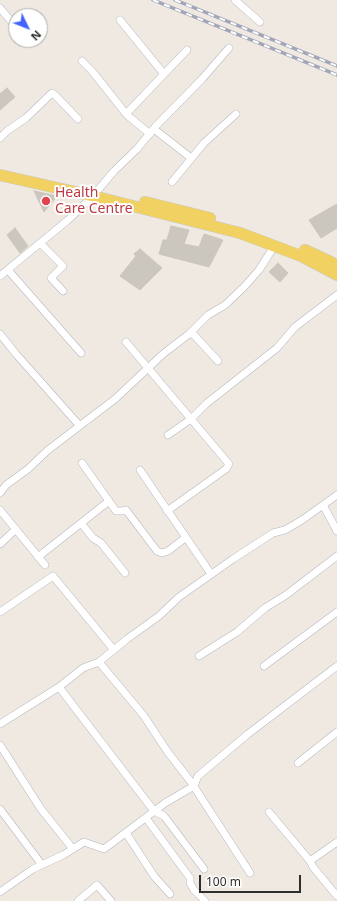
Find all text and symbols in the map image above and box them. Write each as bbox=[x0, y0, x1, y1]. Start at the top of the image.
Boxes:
north arrow bbox=[8, 8, 48, 48]
text: N bbox=[28, 27, 45, 44]
place label: Health Care Centre bbox=[55, 185, 133, 218]
marker: Health Care Centre bbox=[40, 195, 52, 207]
scale bar bbox=[201, 867, 303, 893]
text: 100 m bbox=[206, 873, 241, 890]

